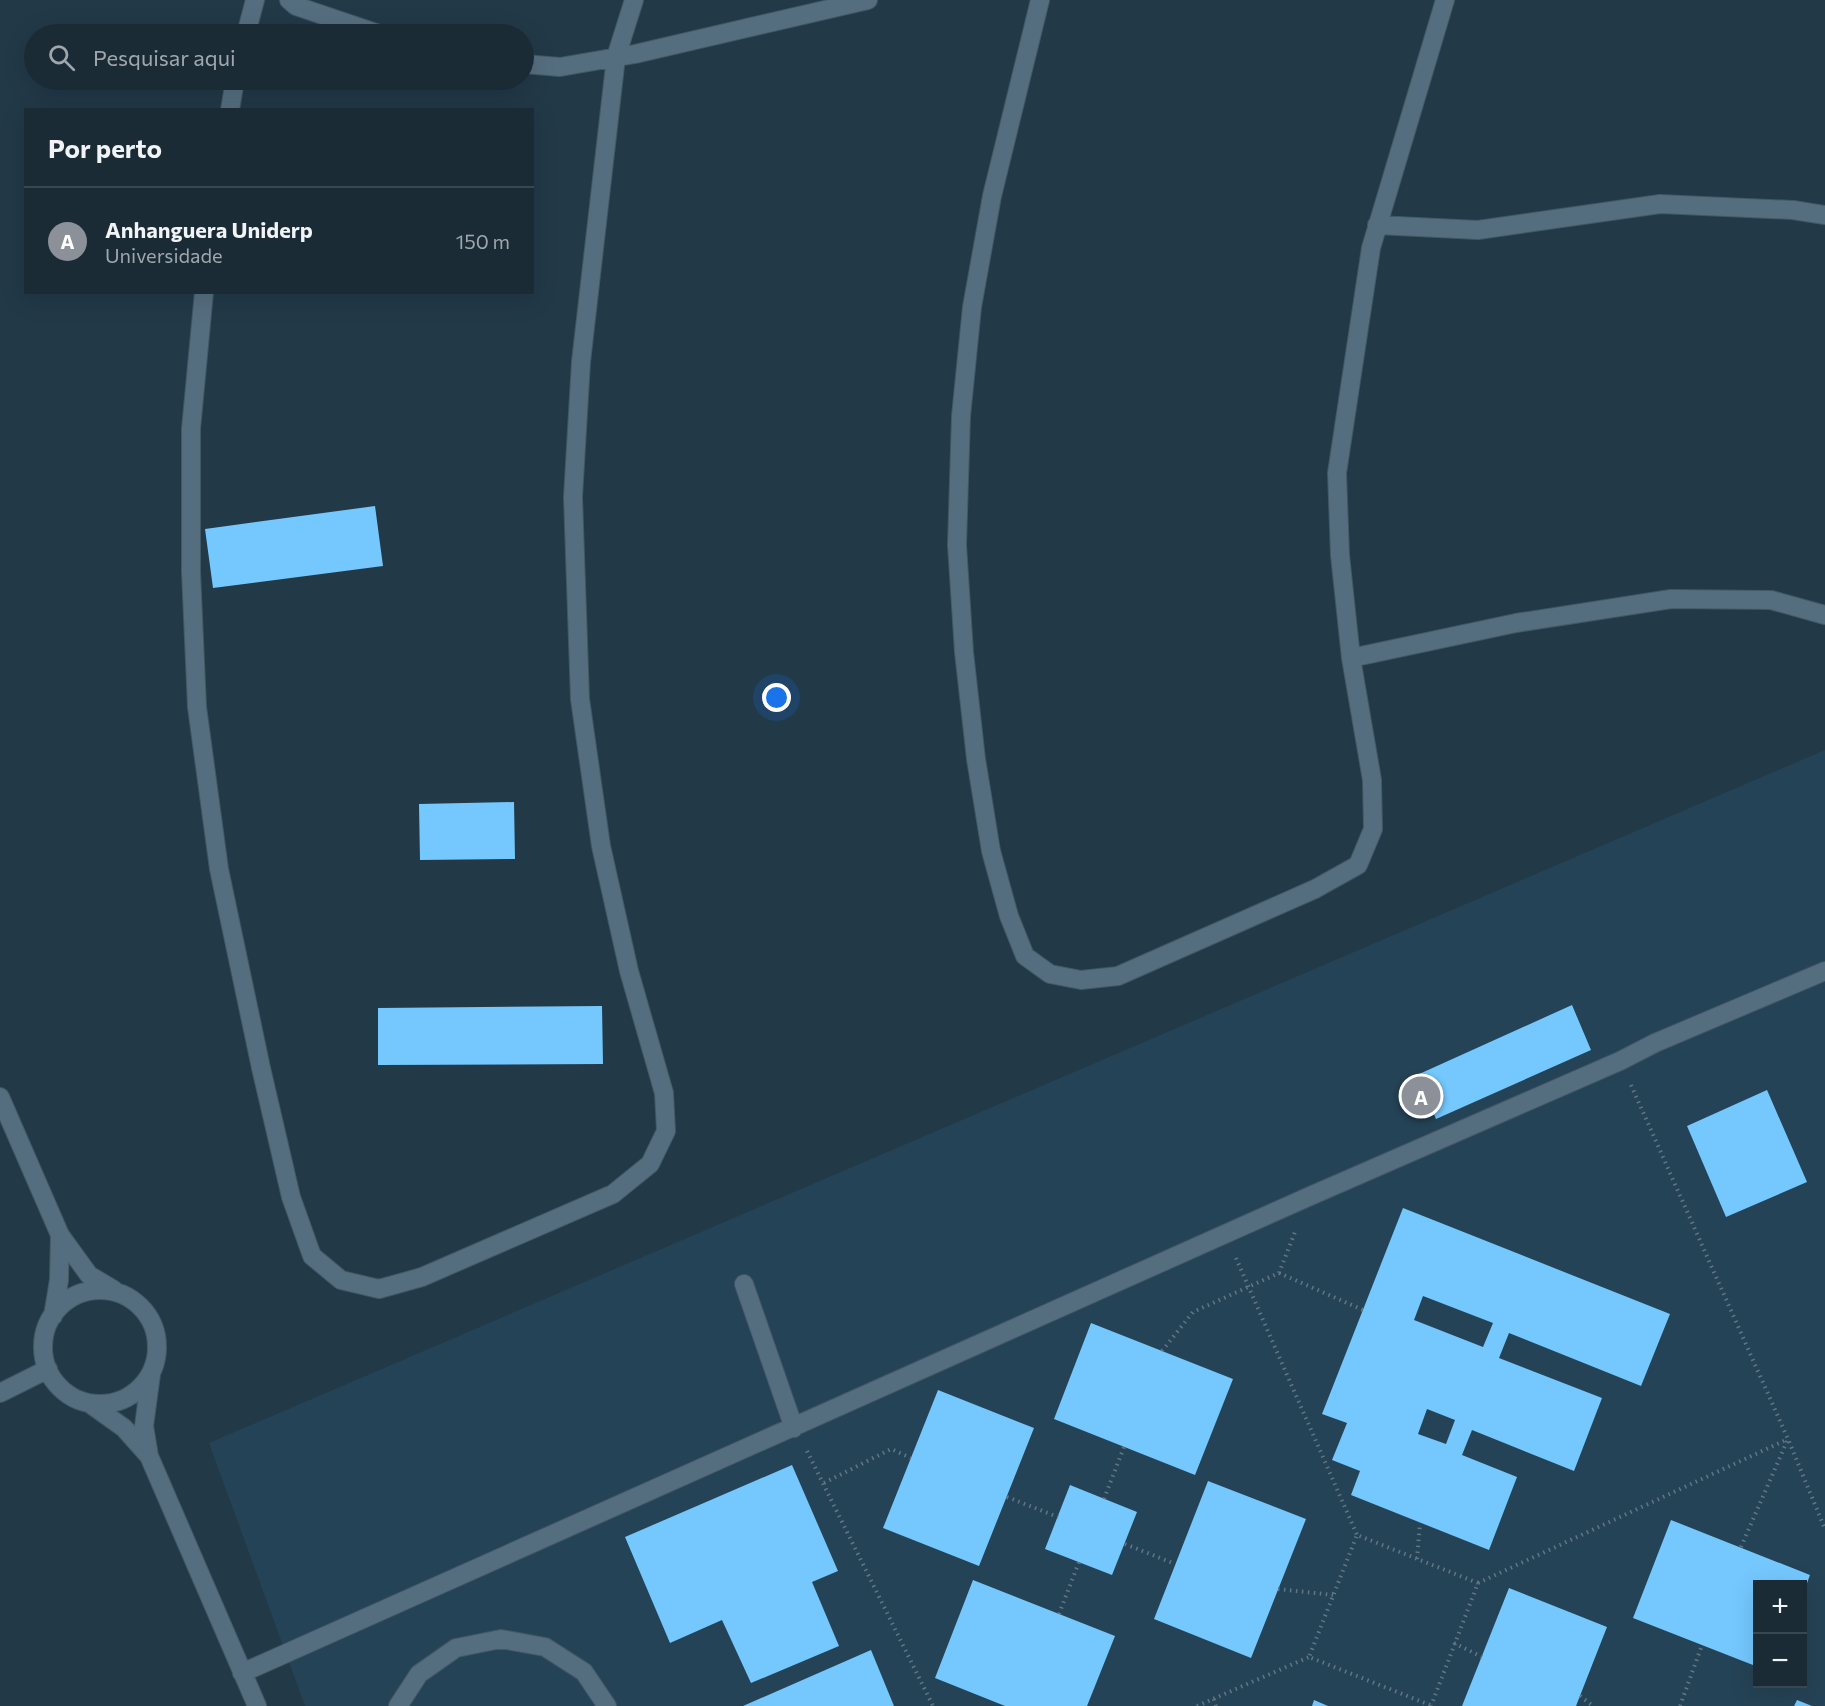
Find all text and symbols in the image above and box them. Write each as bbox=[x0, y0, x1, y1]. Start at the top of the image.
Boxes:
search box bbox=[24, 24, 534, 90]
icon: search bbox=[45, 41, 78, 74]
text: Pesquisar aqui bbox=[93, 44, 236, 71]
text: Por perto bbox=[48, 132, 162, 163]
text: Anhanguera Uniderp bbox=[105, 216, 313, 243]
text: A bbox=[60, 229, 75, 253]
text: 150 m bbox=[456, 229, 510, 253]
text: Universidade bbox=[105, 243, 223, 267]
your location bbox=[762, 683, 791, 712]
pin: A bbox=[1402, 1074, 1440, 1118]
map controls bbox=[1753, 1580, 1807, 1688]
button: + bbox=[1753, 1580, 1807, 1634]
button: − bbox=[1753, 1634, 1807, 1688]

